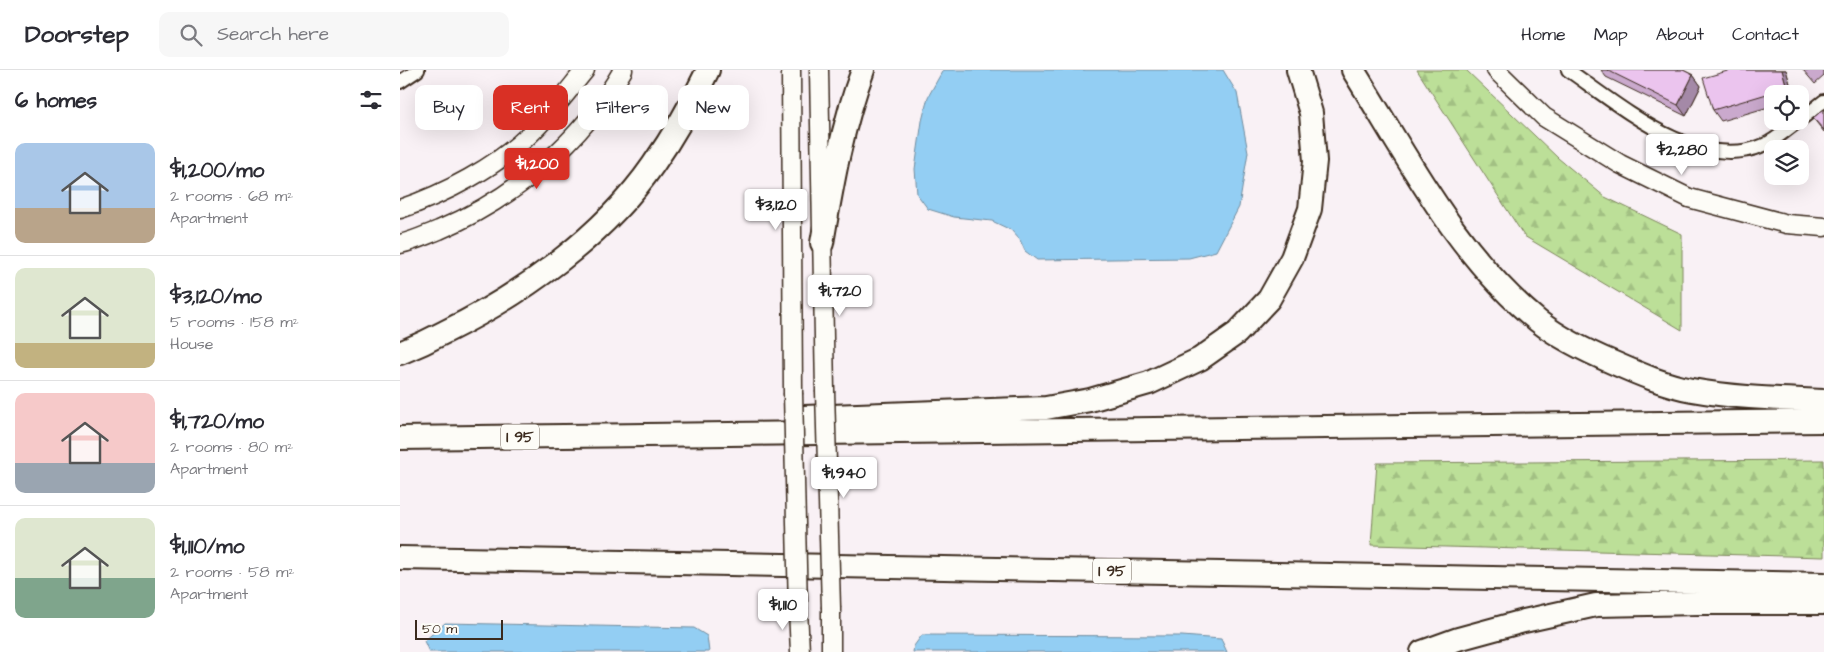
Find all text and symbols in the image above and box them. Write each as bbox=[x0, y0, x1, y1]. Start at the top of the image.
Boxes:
search box bbox=[159, 12, 509, 57]
text: Doorstep bbox=[25, 18, 129, 52]
icon: search bbox=[177, 21, 205, 49]
text: Search here bbox=[217, 21, 329, 48]
text: Home bbox=[1521, 22, 1566, 47]
text: Map bbox=[1594, 22, 1628, 47]
text: About bbox=[1656, 22, 1704, 47]
text: Contact bbox=[1732, 22, 1799, 47]
chip: Buy bbox=[415, 85, 483, 130]
chip: Rent bbox=[493, 85, 568, 130]
chip: Filters bbox=[578, 85, 668, 130]
chip: New bbox=[678, 85, 749, 130]
map controls bbox=[1764, 85, 1809, 185]
button: locate bbox=[1764, 85, 1809, 130]
text: 6 homes bbox=[15, 86, 97, 115]
icon: filters bbox=[357, 86, 385, 114]
pin: $2,280 bbox=[1641, 134, 1723, 176]
text: $2,280 bbox=[1657, 139, 1707, 161]
button: layers bbox=[1764, 140, 1809, 185]
pin: $1,200 bbox=[496, 148, 578, 190]
text: $1,200 bbox=[515, 153, 559, 175]
text: $1,200/mo bbox=[170, 156, 264, 185]
icon: home bbox=[55, 163, 115, 223]
text: 2 rooms · 68 m² bbox=[170, 185, 293, 207]
pin: $3,120 bbox=[735, 189, 817, 231]
text: $3,120 bbox=[755, 194, 797, 216]
text: Apartment bbox=[170, 207, 248, 229]
pin: $1,720 bbox=[799, 274, 881, 317]
text: $1,720 bbox=[819, 280, 861, 302]
text: $3,120/mo bbox=[170, 282, 262, 311]
icon: home bbox=[55, 288, 115, 348]
text: 5 rooms · 158 m² bbox=[170, 311, 299, 333]
text: House bbox=[170, 333, 214, 355]
text: $1,720/mo bbox=[170, 407, 264, 436]
icon: home bbox=[55, 413, 115, 473]
road number: I 95 bbox=[501, 424, 539, 450]
text: 2 rooms · 80 m² bbox=[170, 436, 293, 458]
pin: $1,940 bbox=[803, 456, 885, 499]
text: Apartment bbox=[170, 458, 248, 480]
text: $1,940 bbox=[822, 462, 866, 484]
text: $1,110/mo bbox=[170, 532, 244, 561]
icon: home bbox=[55, 538, 115, 598]
road number: I 95 bbox=[1093, 558, 1131, 584]
text: 2 rooms · 58 m² bbox=[170, 561, 295, 583]
text: Apartment bbox=[170, 583, 248, 605]
pin: $1,110 bbox=[742, 588, 824, 631]
text: $1,110 bbox=[769, 594, 797, 616]
scale bar bbox=[415, 617, 502, 640]
text: 50 m bbox=[422, 619, 457, 639]

